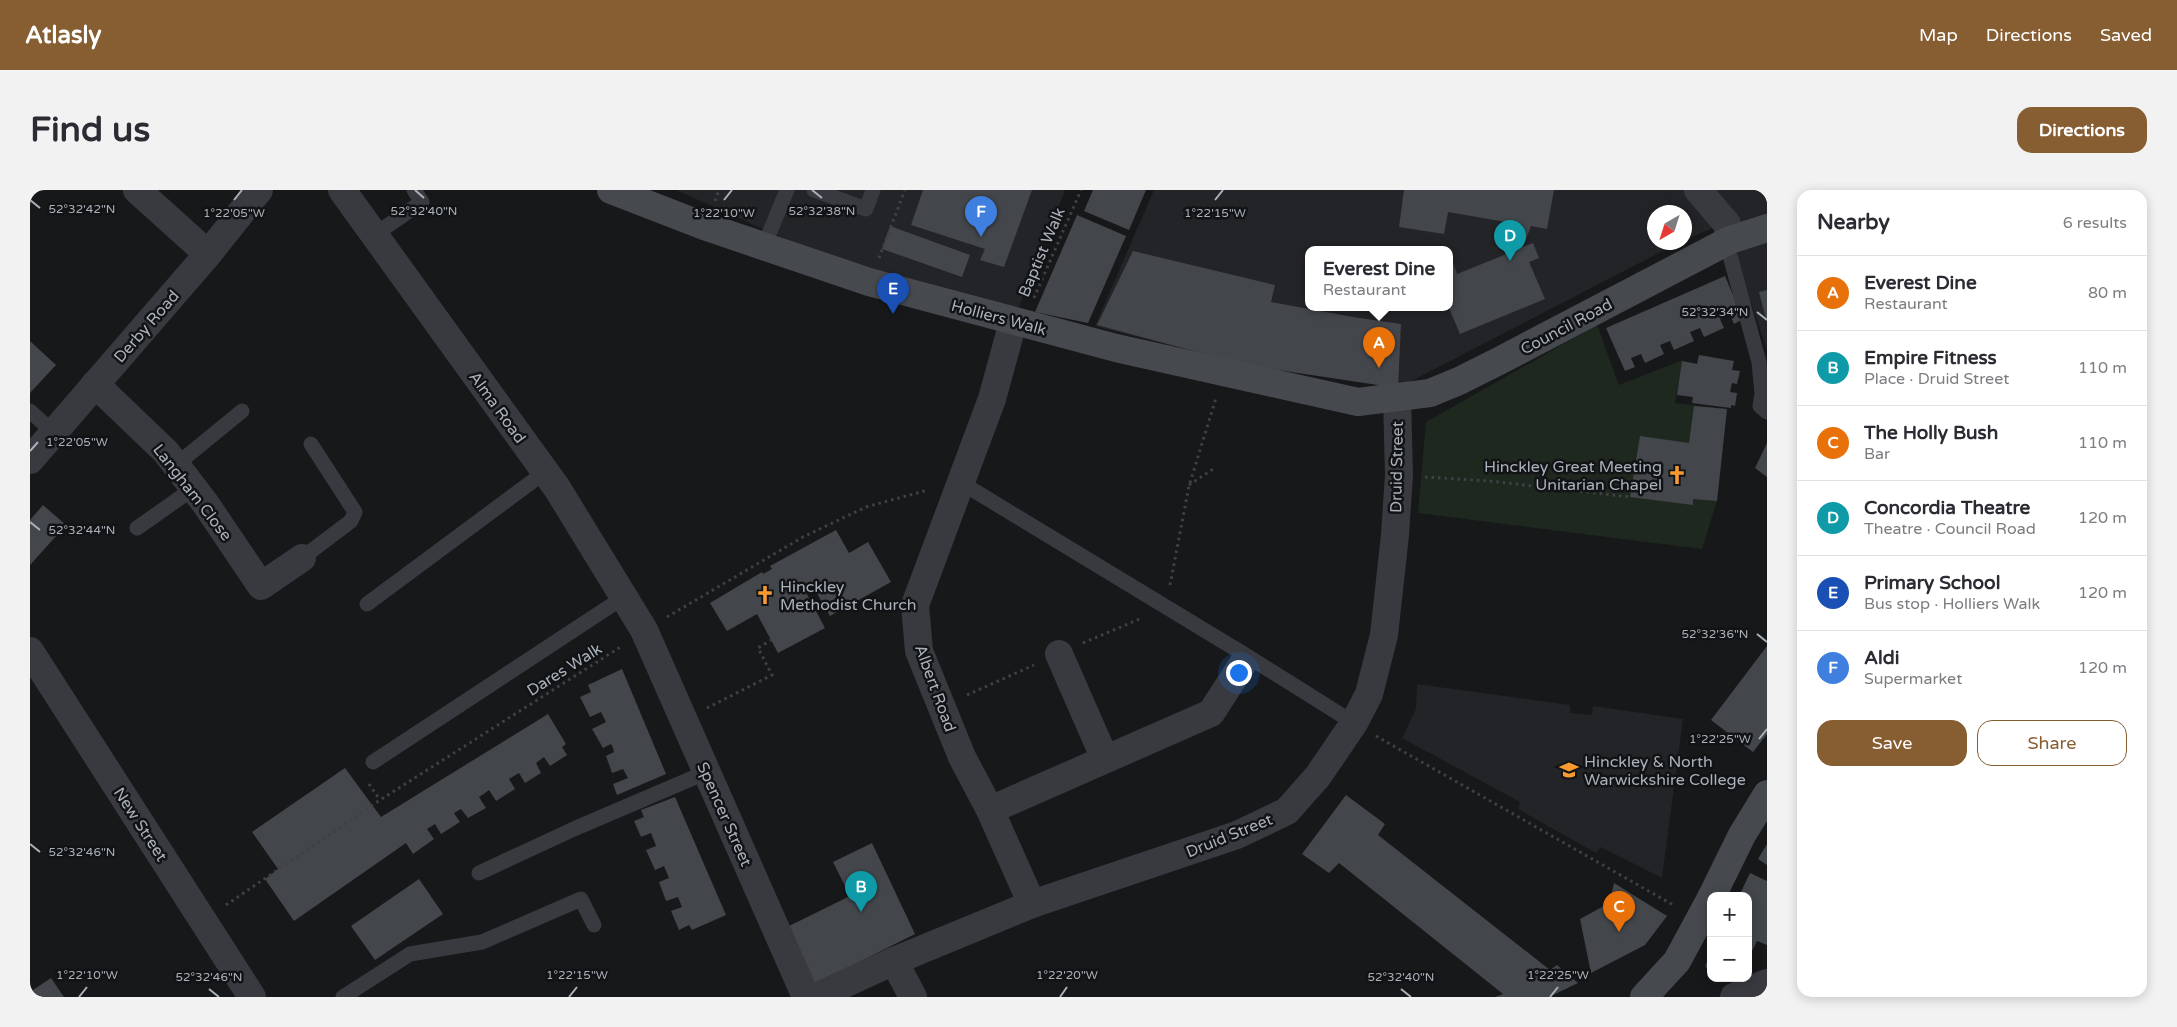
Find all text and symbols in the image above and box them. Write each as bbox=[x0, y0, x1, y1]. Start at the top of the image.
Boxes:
text: Atlasly bbox=[25, 21, 101, 50]
text: Map bbox=[1919, 24, 1958, 46]
text: Directions bbox=[1986, 24, 2072, 46]
text: Saved bbox=[2100, 24, 2152, 46]
button: Directions bbox=[2017, 107, 2147, 153]
text: Find us bbox=[30, 109, 150, 151]
pin: F bbox=[965, 196, 997, 237]
text: 52°32'42"N bbox=[49, 202, 116, 216]
text: 52°32'40"N bbox=[391, 204, 458, 218]
text: 52°32'38"N bbox=[789, 204, 856, 218]
street label: Baptist Walk bbox=[1014, 204, 1070, 300]
north arrow bbox=[1647, 205, 1692, 250]
text: 1°22'05"W bbox=[203, 206, 265, 220]
text: 1°22'10"W bbox=[693, 206, 755, 220]
text: 1°22'15"W bbox=[1184, 206, 1246, 220]
text: Nearby bbox=[1817, 210, 1890, 235]
text: 6 results bbox=[2063, 213, 2127, 233]
pin: D bbox=[1494, 220, 1526, 261]
popup bbox=[1305, 246, 1453, 311]
text: Everest Dine bbox=[1323, 258, 1435, 280]
text: Everest Dine bbox=[1864, 272, 1977, 294]
pin: E bbox=[877, 273, 909, 314]
text: Restaurant bbox=[1323, 280, 1406, 300]
text: A bbox=[1827, 283, 1839, 303]
text: 80 m bbox=[2088, 283, 2127, 303]
street label: Derby Road bbox=[110, 286, 184, 367]
street label: Council Road bbox=[1517, 294, 1616, 359]
text: Restaurant bbox=[1864, 294, 1948, 314]
street label: Holliers Walk bbox=[949, 296, 1049, 340]
text: 52°32'34"N bbox=[1682, 305, 1749, 319]
pin: A bbox=[1363, 327, 1395, 368]
text: Empire Fitness bbox=[1864, 347, 1997, 369]
text: B bbox=[1827, 358, 1839, 378]
text: 110 m bbox=[2078, 358, 2127, 378]
street label: Alma Road bbox=[464, 368, 530, 447]
text: Place · Druid Street bbox=[1864, 369, 2009, 389]
street label: Druid Street bbox=[1386, 421, 1408, 513]
text: The Holly Bush bbox=[1864, 422, 1998, 444]
text: C bbox=[1827, 433, 1839, 453]
text: 110 m bbox=[2078, 433, 2127, 453]
text: 1°22'05"W bbox=[46, 435, 108, 449]
street label: Langham Close bbox=[148, 440, 236, 545]
text: Bar bbox=[1864, 444, 1890, 464]
place label: Hinckley Great Meeting Unitarian Chapel bbox=[1484, 457, 1662, 495]
church icon: Hinckley Great Meeting Unitarian Chapel bbox=[1666, 464, 1688, 486]
text: Concordia Theatre bbox=[1864, 497, 2030, 519]
text: D bbox=[1827, 508, 1839, 528]
text: 120 m bbox=[2078, 508, 2127, 528]
text: Theatre · Council Road bbox=[1864, 519, 2036, 539]
text: 52°32'44"N bbox=[49, 523, 116, 537]
text: Primary School bbox=[1864, 572, 2000, 594]
place label: Hinckley Methodist Church bbox=[780, 577, 917, 615]
text: E bbox=[1828, 583, 1838, 603]
text: 120 m bbox=[2078, 583, 2127, 603]
church icon: Hinckley Methodist Church bbox=[754, 584, 776, 606]
text: Bus stop · Holliers Walk bbox=[1864, 594, 2040, 614]
text: 52°32'36"N bbox=[1682, 627, 1749, 641]
street label: Dares Walk bbox=[523, 639, 606, 701]
street label: Albert Road bbox=[910, 642, 960, 735]
text: Aldi bbox=[1864, 647, 1900, 669]
text: F bbox=[1828, 658, 1838, 678]
text: 120 m bbox=[2078, 658, 2127, 678]
your location bbox=[1226, 660, 1252, 686]
text: Supermarket bbox=[1864, 669, 1962, 689]
button: Save bbox=[1817, 720, 1967, 766]
button: Share bbox=[1977, 720, 2127, 766]
text: 1°22'25"W bbox=[1689, 732, 1751, 746]
place label: Hinckley & North Warwickshire College bbox=[1584, 752, 1746, 790]
street label: Spencer Street bbox=[692, 759, 756, 870]
school or university icon: Hinckley & North Warwickshire College bbox=[1558, 759, 1580, 781]
street label: New Street bbox=[109, 784, 171, 865]
street label: Druid Street bbox=[1183, 809, 1276, 862]
text: 52°32'46"N bbox=[49, 845, 116, 859]
pin: B bbox=[845, 871, 877, 912]
pin: C bbox=[1603, 891, 1635, 932]
map controls bbox=[1707, 892, 1752, 982]
button: + bbox=[1707, 892, 1752, 937]
button: − bbox=[1707, 937, 1752, 982]
text: 1°22'10"W bbox=[56, 968, 118, 982]
text: 1°22'15"W bbox=[546, 968, 608, 982]
text: 1°22'20"W bbox=[1036, 968, 1098, 982]
text: 1°22'25"W bbox=[1527, 968, 1589, 982]
text: 52°32'46"N bbox=[176, 970, 243, 984]
text: 52°32'40"N bbox=[1368, 970, 1435, 984]

